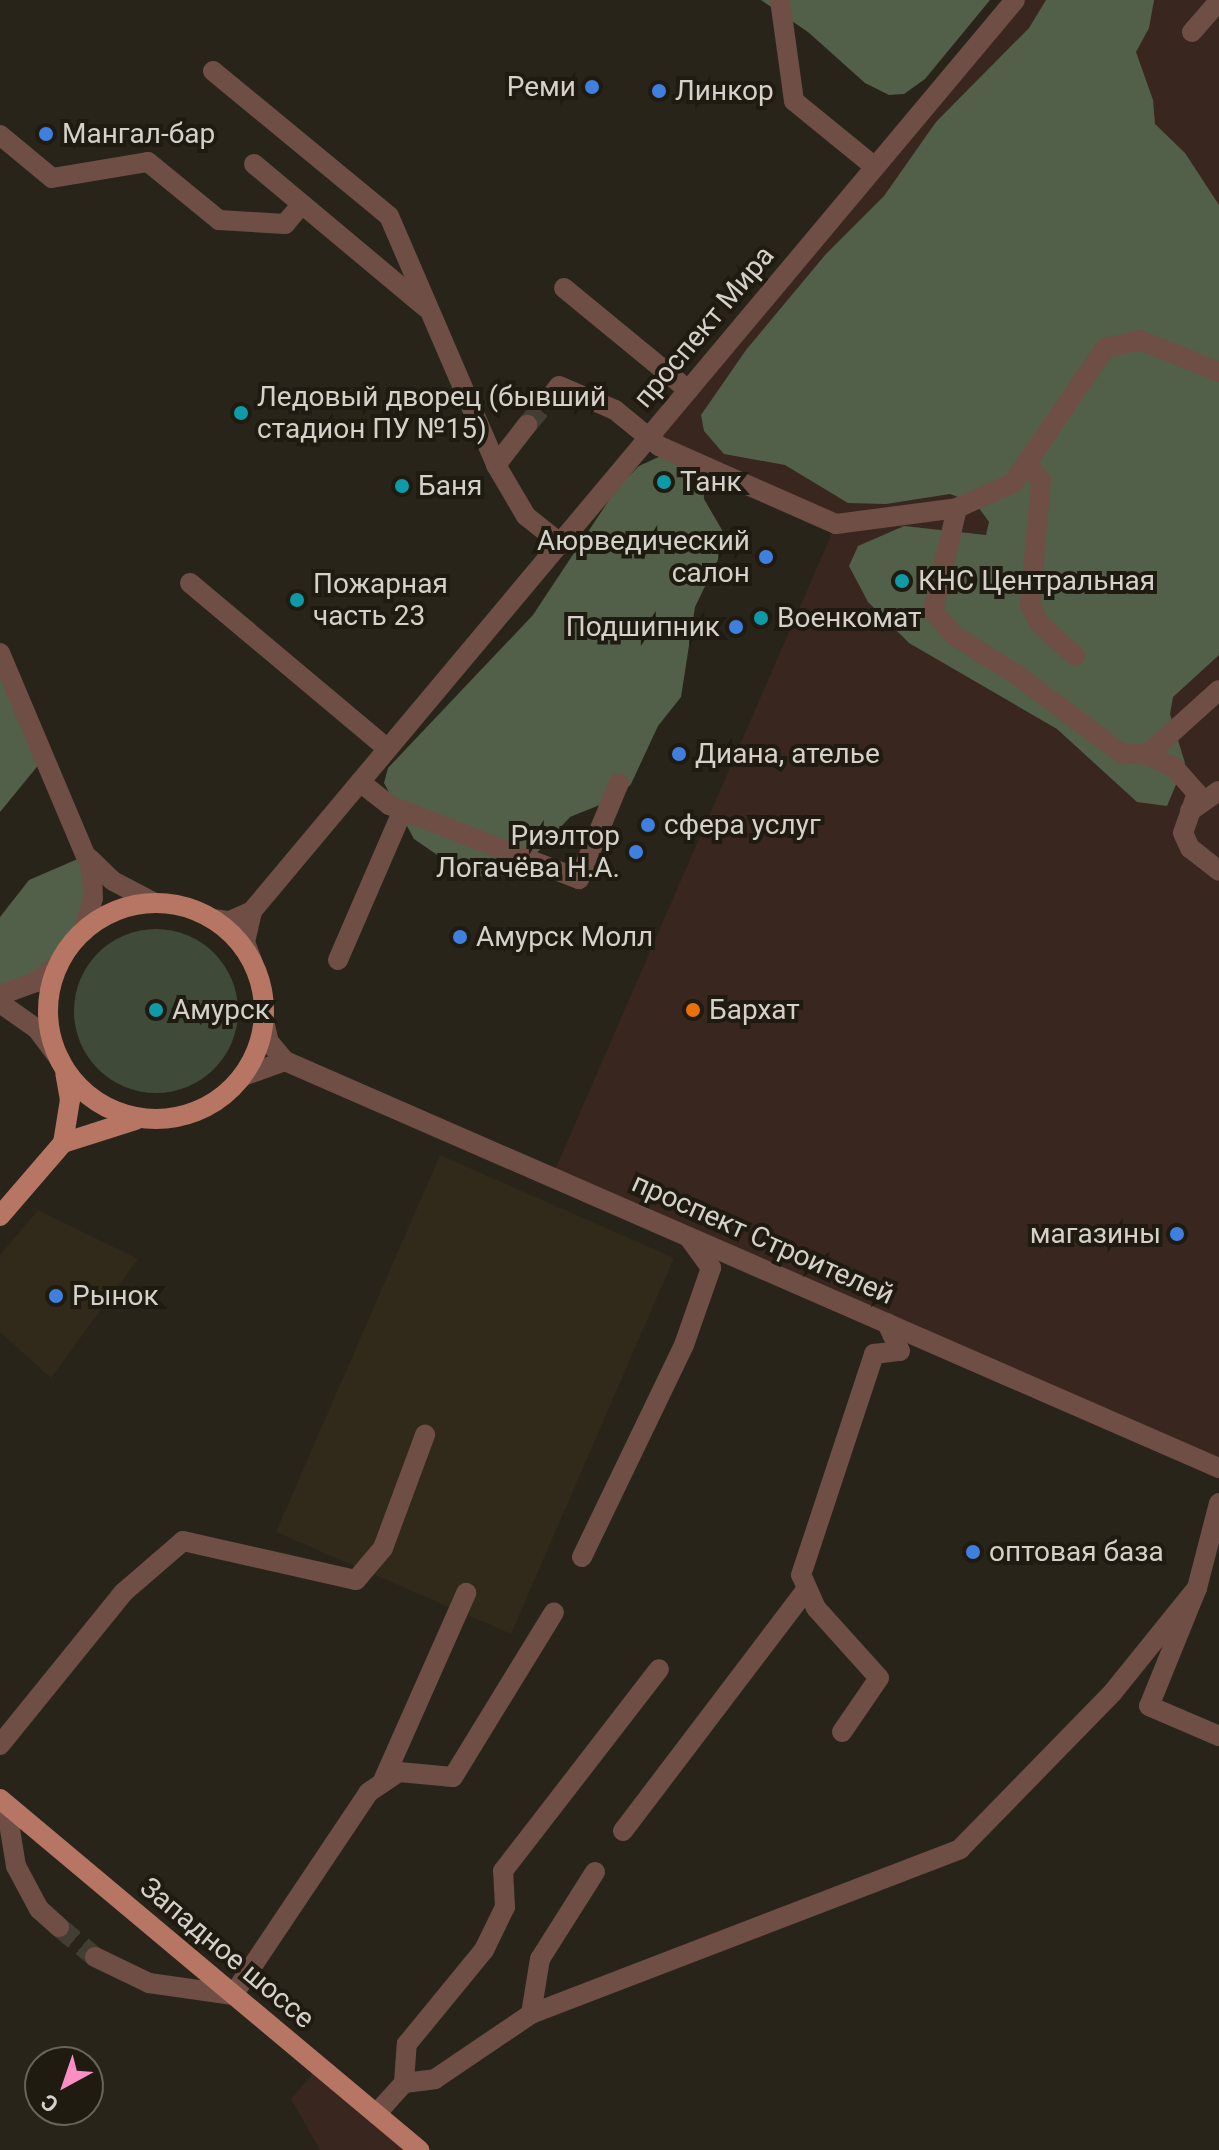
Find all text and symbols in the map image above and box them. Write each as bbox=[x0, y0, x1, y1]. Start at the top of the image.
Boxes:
place label: Реми bbox=[507, 70, 576, 104]
place label: Линкор bbox=[675, 74, 774, 108]
marker: Реми bbox=[583, 78, 601, 96]
marker: Линкор bbox=[650, 82, 668, 100]
place label: Мангал-бар bbox=[62, 117, 215, 151]
marker: Мангал-бар bbox=[37, 125, 55, 143]
street label: проспект Мира bbox=[627, 239, 781, 415]
place label: Ледовый дворец (бывший cтадион ПУ №15) bbox=[257, 380, 606, 446]
marker: Ледовый дворец (бывший cтадион ПУ №15) bbox=[232, 404, 250, 422]
place label: Танк bbox=[680, 465, 742, 499]
place label: Баня bbox=[418, 469, 482, 503]
marker: Танк bbox=[655, 473, 673, 491]
marker: Баня bbox=[393, 477, 411, 495]
place label: Аюрведический салон bbox=[537, 524, 750, 590]
marker: Аюрведический салон bbox=[757, 548, 775, 566]
place label: КНС Центральная bbox=[918, 564, 1155, 598]
place label: Пожарная часть 23 bbox=[313, 567, 448, 633]
marker: КНС Центральная bbox=[893, 572, 911, 590]
marker: Пожарная часть 23 bbox=[288, 591, 306, 609]
place label: Военкомат bbox=[777, 601, 921, 635]
marker: Военкомат bbox=[752, 609, 770, 627]
place label: Подшипник bbox=[566, 610, 720, 644]
marker: Подшипник bbox=[727, 618, 745, 636]
place label: Диана, ателье bbox=[695, 737, 880, 771]
marker: Диана, ателье bbox=[670, 745, 688, 763]
place label: сфера услуг bbox=[664, 808, 821, 842]
marker: сфера услуг bbox=[639, 816, 657, 834]
place label: Риэлтор Логачёва Н.А. bbox=[436, 819, 620, 885]
marker: Риэлтор Логачёва Н.А. bbox=[627, 843, 645, 861]
place label: Амурск Молл bbox=[476, 920, 653, 954]
marker: Амурск Молл bbox=[451, 928, 469, 946]
place label: Амурск bbox=[172, 993, 270, 1027]
place label: Бархат bbox=[709, 993, 800, 1027]
marker: Амурск bbox=[147, 1001, 165, 1019]
marker: Бархат bbox=[684, 1001, 702, 1019]
street label: проспект Строителей bbox=[627, 1166, 899, 1312]
place label: магазины bbox=[1030, 1217, 1161, 1251]
marker: магазины bbox=[1168, 1225, 1186, 1243]
place label: Рынок bbox=[72, 1279, 159, 1313]
marker: Рынок bbox=[47, 1287, 65, 1305]
place label: оптовая база bbox=[989, 1535, 1164, 1569]
marker: оптовая база bbox=[964, 1543, 982, 1561]
street label: Западное шоссе bbox=[133, 1870, 321, 2036]
north arrow bbox=[24, 2046, 104, 2126]
text: С bbox=[36, 2089, 63, 2117]

